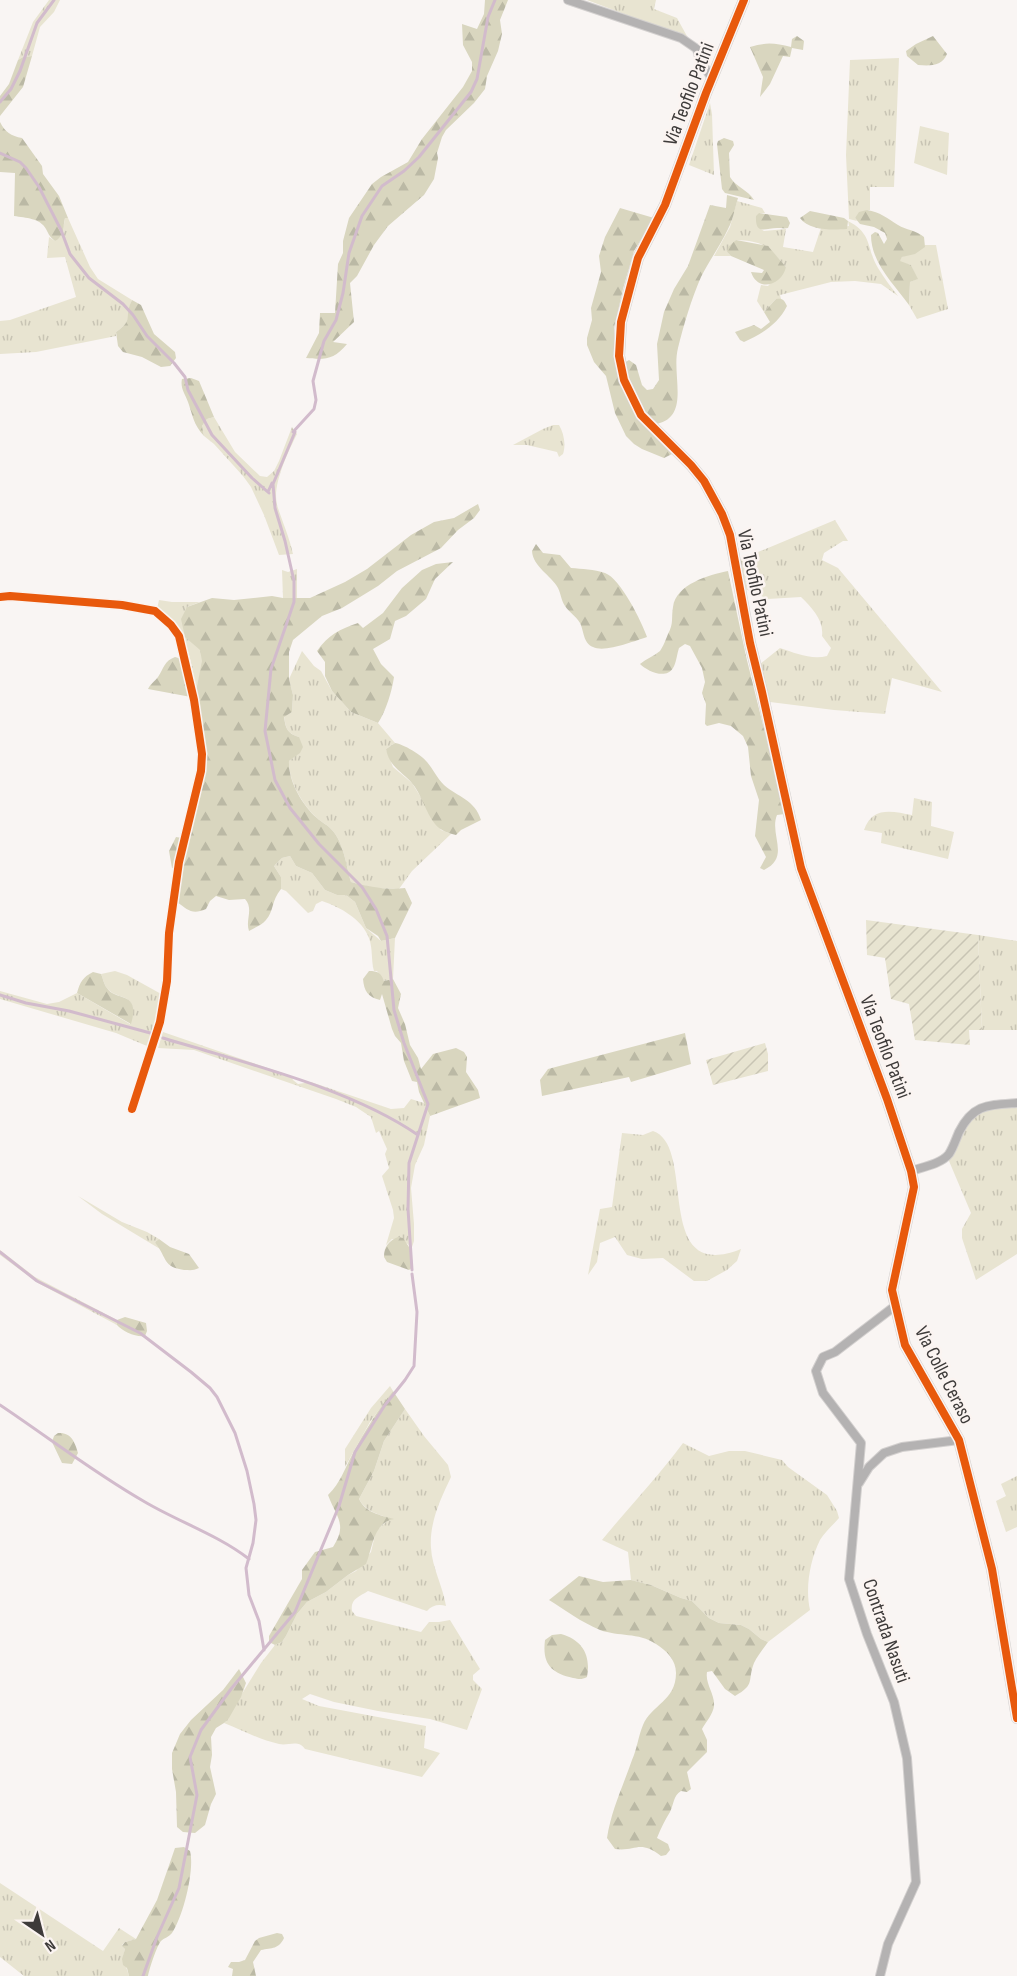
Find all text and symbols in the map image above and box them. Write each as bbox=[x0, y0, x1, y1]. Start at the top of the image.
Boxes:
street label: Via Teofilo Patini bbox=[658, 39, 720, 149]
street label: Via Teofilo Patini bbox=[732, 527, 778, 639]
street label: Via Teofilo Patini bbox=[854, 992, 916, 1102]
street label: Via Colle Ceraso bbox=[909, 1322, 979, 1428]
street label: Contrada Nasuti bbox=[857, 1576, 915, 1686]
north arrow bbox=[12, 1904, 72, 1964]
text: N bbox=[41, 1935, 59, 1955]

